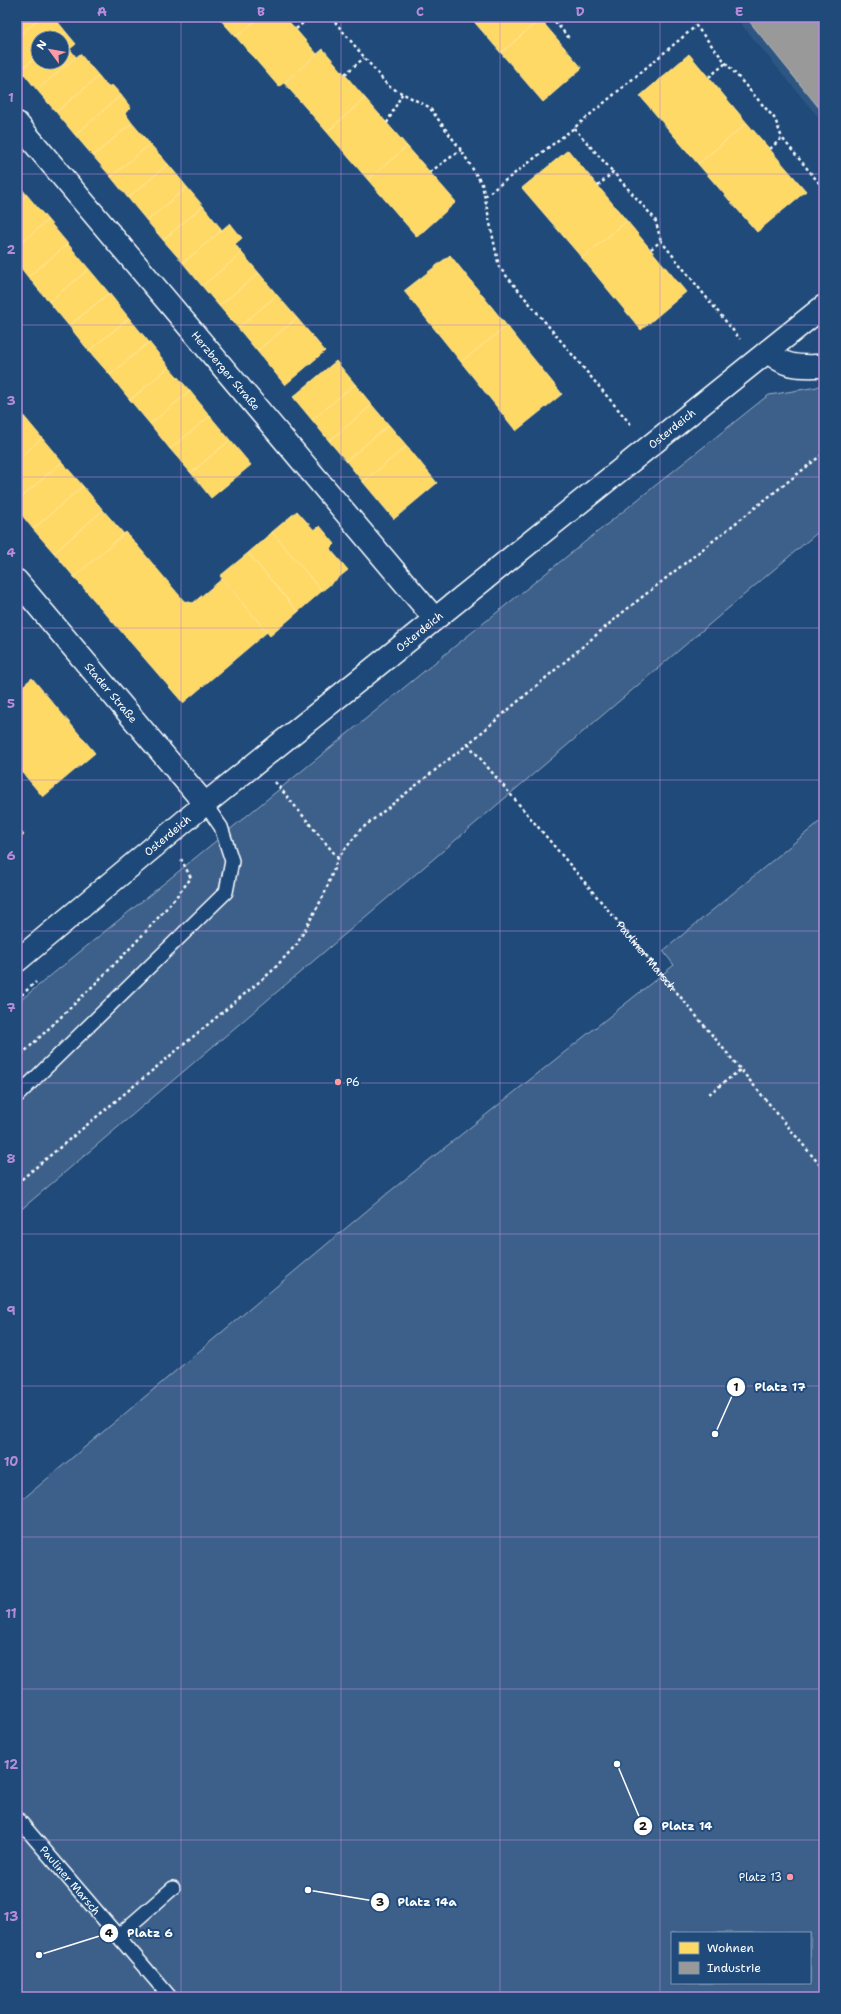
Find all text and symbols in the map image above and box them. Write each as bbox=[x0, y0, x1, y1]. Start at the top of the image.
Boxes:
text: A bbox=[97, 3, 107, 20]
text: B bbox=[257, 3, 265, 20]
text: C bbox=[416, 3, 424, 20]
text: D bbox=[575, 3, 585, 20]
text: E bbox=[735, 3, 744, 20]
north arrow bbox=[30, 30, 70, 70]
text: N bbox=[33, 37, 51, 53]
text: 1 bbox=[8, 89, 14, 106]
text: 2 bbox=[6, 241, 16, 258]
street label: Herzberger Straße bbox=[188, 328, 263, 414]
text: 3 bbox=[6, 392, 16, 409]
street label: Osterdeich bbox=[645, 405, 699, 452]
text: 4 bbox=[6, 544, 16, 561]
street label: Osterdeich bbox=[393, 608, 446, 656]
street label: Stader Straße bbox=[81, 660, 141, 726]
text: 5 bbox=[7, 695, 15, 712]
street label: Osterdeich bbox=[141, 812, 194, 860]
text: 6 bbox=[6, 847, 16, 864]
street label: Pauliner Marsch bbox=[613, 918, 679, 994]
text: 7 bbox=[6, 999, 16, 1016]
place label: P6 bbox=[346, 1075, 360, 1090]
marker: P6 bbox=[333, 1077, 343, 1087]
text: 8 bbox=[6, 1150, 16, 1167]
text: 9 bbox=[6, 1302, 16, 1319]
callout: Platz 17 bbox=[726, 1375, 814, 1399]
text: 1 bbox=[733, 1379, 739, 1395]
text: Platz 17 bbox=[754, 1379, 806, 1395]
text: 10 bbox=[4, 1453, 18, 1470]
text: 11 bbox=[5, 1605, 17, 1622]
text: 12 bbox=[4, 1756, 18, 1773]
callout: Platz 14 bbox=[633, 1814, 720, 1838]
text: 2 bbox=[639, 1818, 648, 1834]
text: Platz 14 bbox=[661, 1818, 713, 1834]
street label: Pauliner Marsch bbox=[36, 1843, 104, 1918]
place label: Platz 13 bbox=[739, 1870, 782, 1885]
marker: Platz 13 bbox=[785, 1872, 795, 1882]
callout: Platz 14a bbox=[370, 1890, 465, 1914]
text: 3 bbox=[376, 1894, 384, 1910]
text: Platz 14a bbox=[397, 1894, 457, 1910]
text: 13 bbox=[4, 1908, 18, 1925]
callout: Platz 6 bbox=[99, 1921, 181, 1945]
text: 4 bbox=[105, 1925, 114, 1941]
text: Platz 6 bbox=[127, 1925, 173, 1941]
legend bbox=[671, 1932, 811, 1984]
text: Wohnen bbox=[707, 1940, 754, 1956]
text: Industrie bbox=[707, 1960, 761, 1976]

